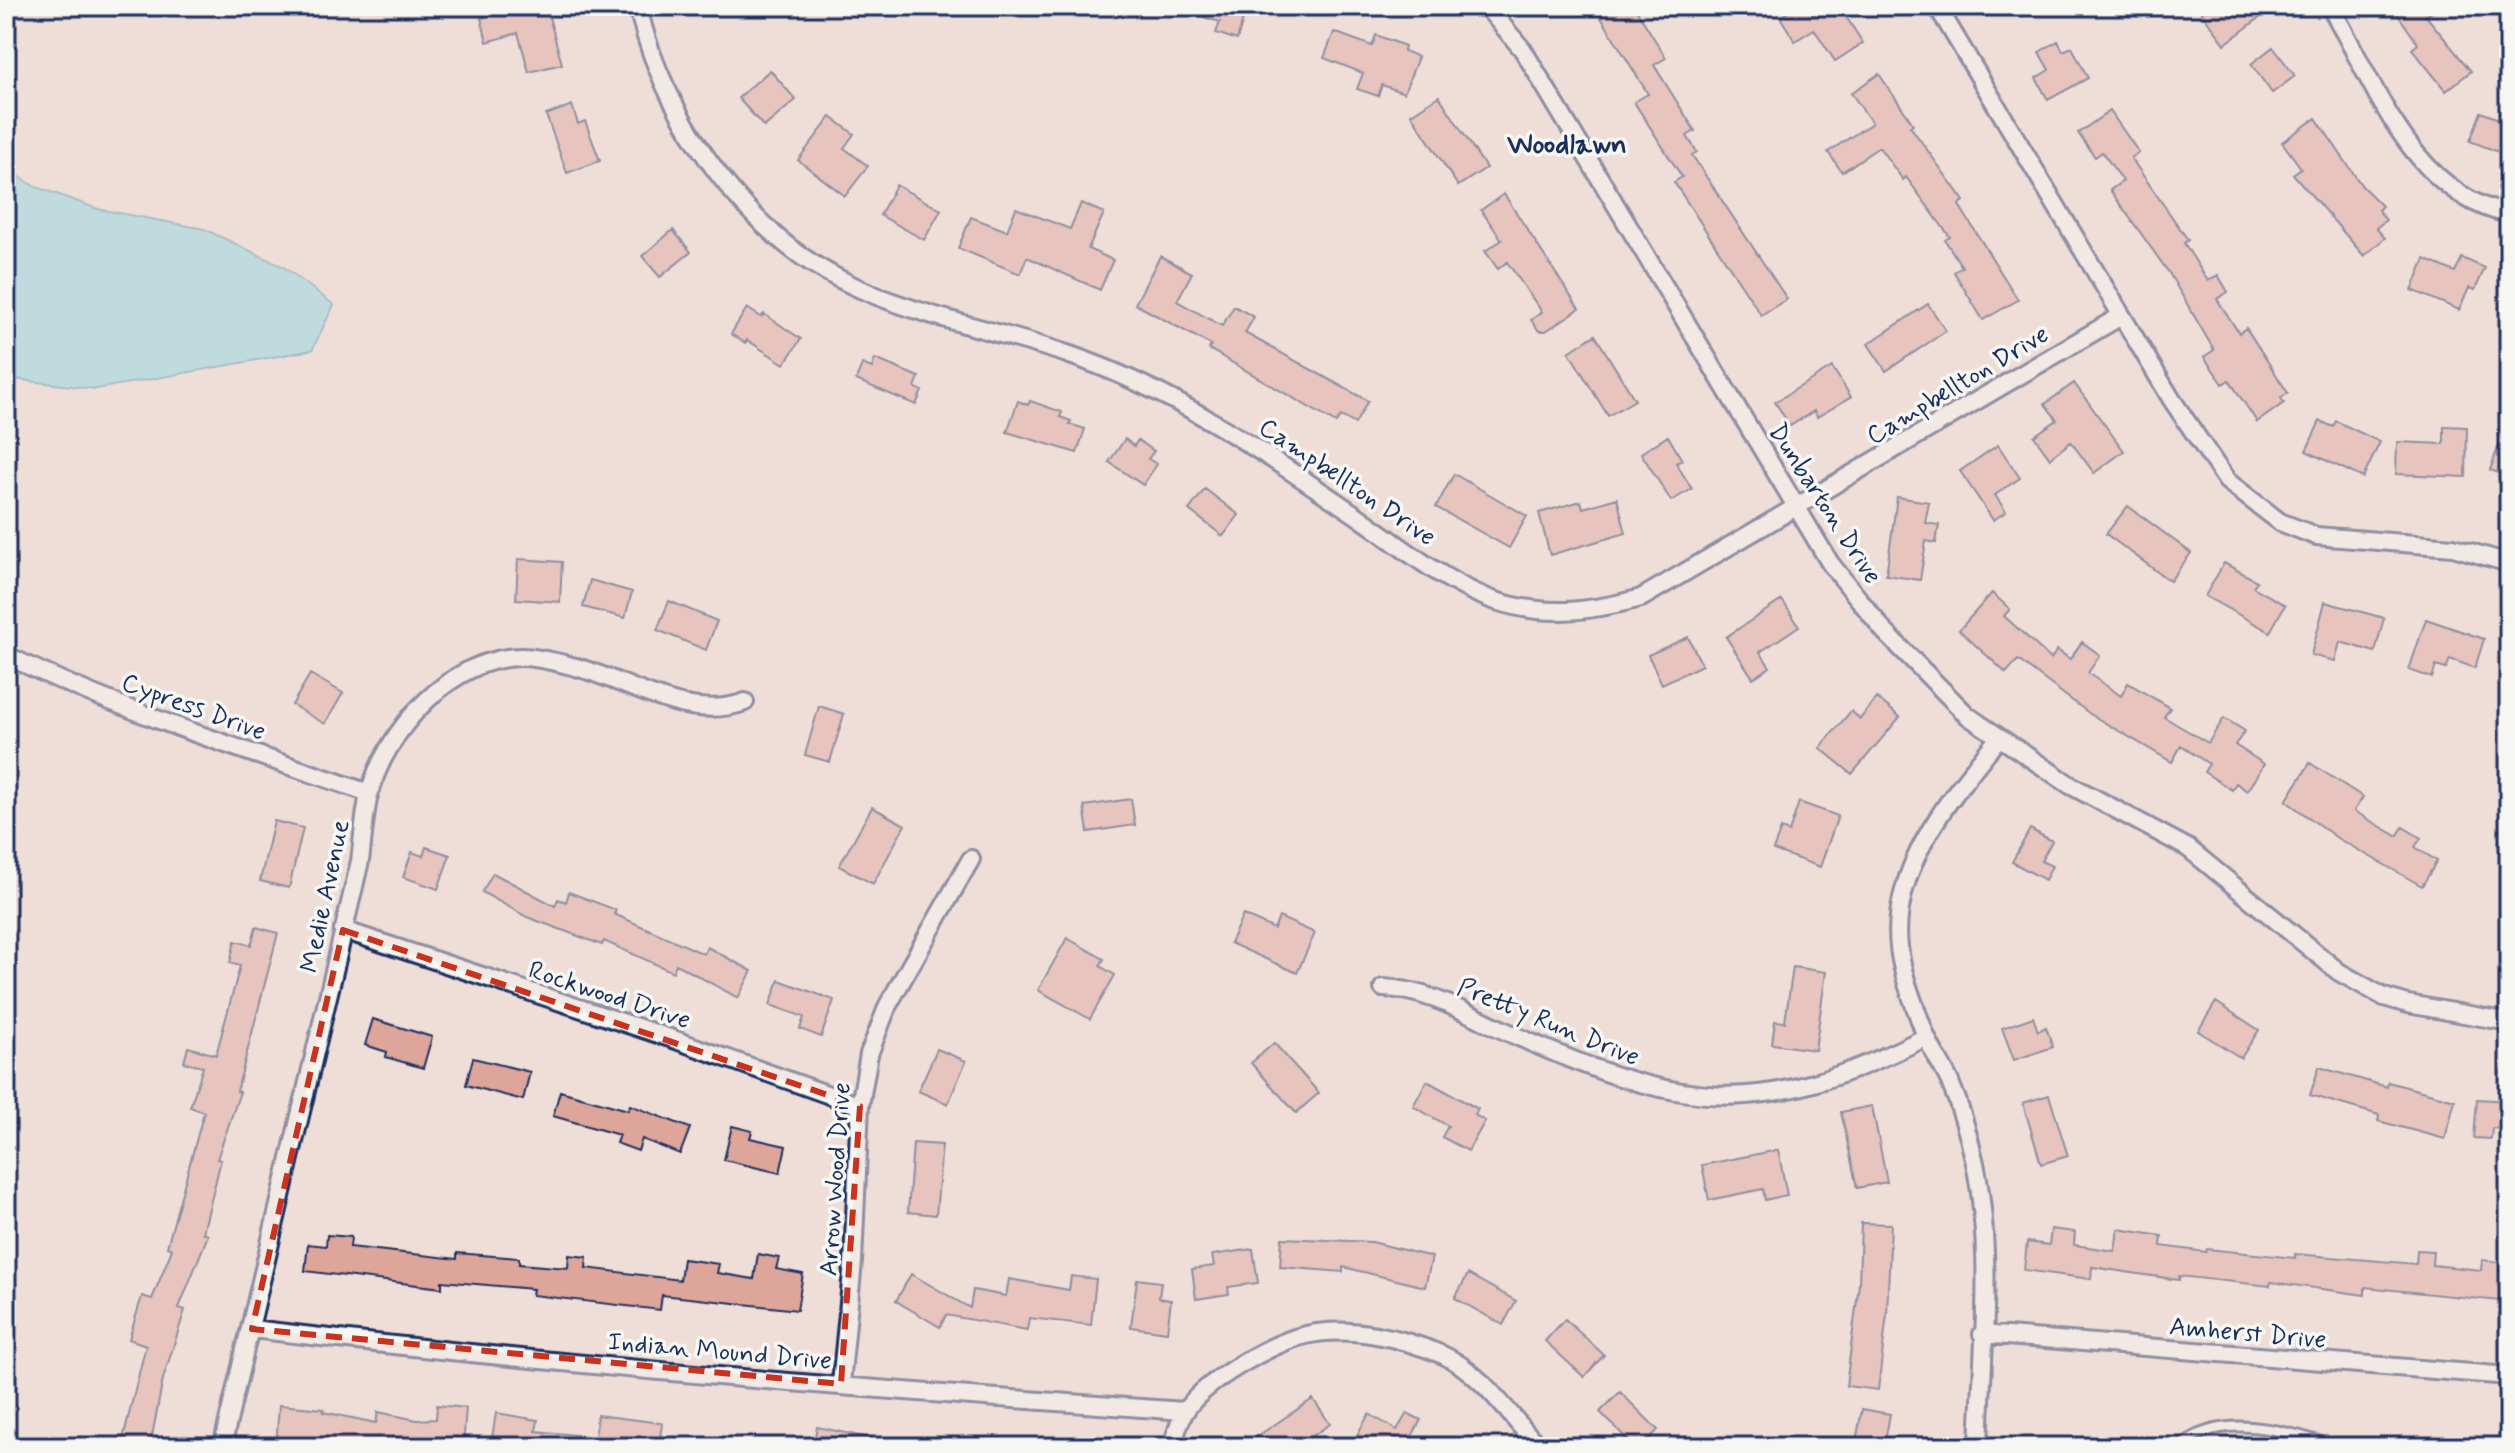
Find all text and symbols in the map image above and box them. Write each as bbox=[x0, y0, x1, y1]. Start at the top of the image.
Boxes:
district label: Woodlawn bbox=[1507, 127, 1627, 164]
street label: Campbellton Drive bbox=[1861, 318, 2055, 454]
street label: Campbellton Drive bbox=[1252, 411, 1442, 555]
street label: Dunbarton Drive bbox=[1760, 417, 1889, 591]
street label: Cypress Drive bbox=[117, 666, 270, 750]
street label: Medie Avenue bbox=[293, 817, 359, 976]
street label: Rockwood Drive bbox=[524, 954, 695, 1038]
street label: Pretty Run Drive bbox=[1452, 971, 1644, 1075]
street label: Arrow Wood Drive bbox=[812, 1081, 860, 1277]
street label: Amherst Drive bbox=[2168, 1310, 2328, 1358]
street label: Indian Mound Drive bbox=[606, 1325, 833, 1379]

